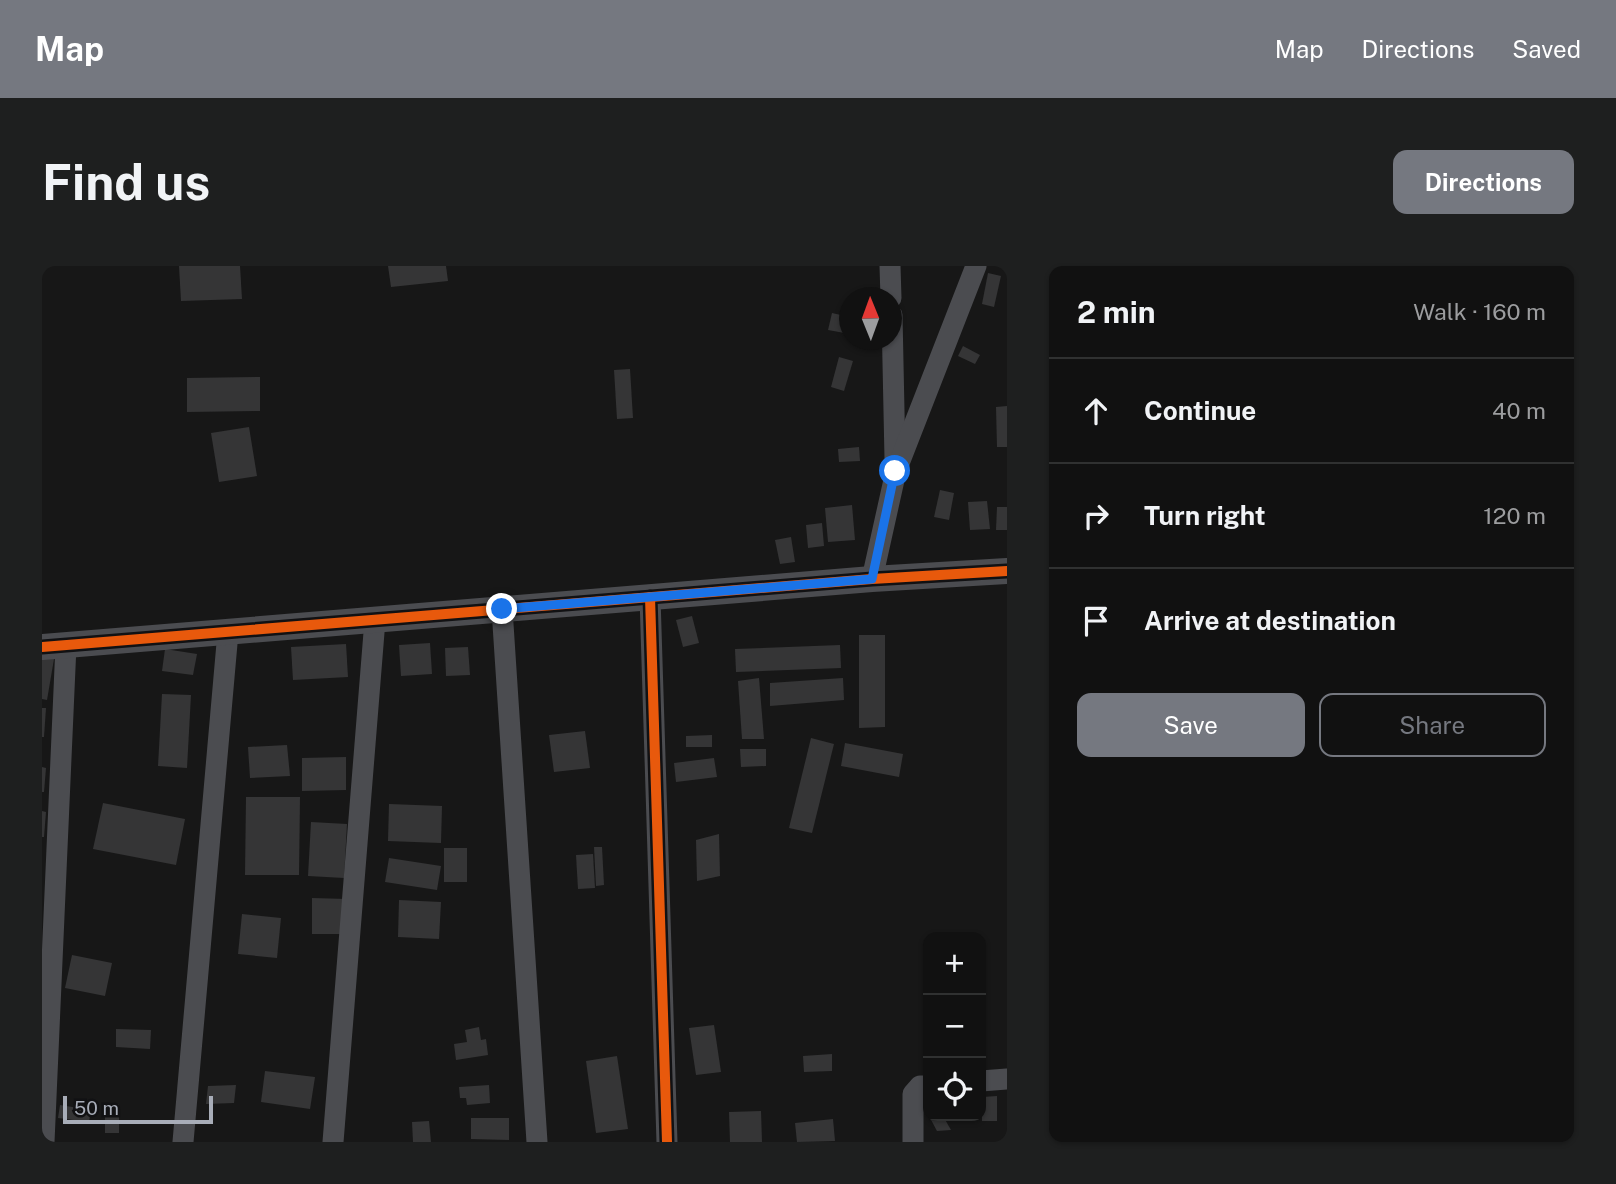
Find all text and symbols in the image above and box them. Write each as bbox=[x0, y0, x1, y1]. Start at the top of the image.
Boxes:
text: Map bbox=[35, 30, 104, 68]
text: Map bbox=[1275, 35, 1324, 63]
text: Directions bbox=[1362, 35, 1474, 63]
text: Saved bbox=[1512, 35, 1581, 63]
button: Directions bbox=[1393, 150, 1574, 214]
text: Find us bbox=[42, 153, 210, 211]
north arrow bbox=[839, 287, 902, 350]
text: 2 min bbox=[1077, 294, 1156, 330]
text: Walk · 160 m bbox=[1413, 298, 1546, 325]
icon: ahead bbox=[1077, 392, 1115, 430]
text: Continue bbox=[1144, 395, 1256, 426]
text: 40 m bbox=[1492, 397, 1546, 424]
route start bbox=[879, 455, 910, 486]
icon: right bbox=[1077, 497, 1115, 535]
text: Turn right bbox=[1144, 500, 1266, 531]
text: 120 m bbox=[1483, 502, 1546, 529]
route end bbox=[486, 593, 517, 624]
icon: arrive bbox=[1077, 602, 1115, 640]
text: Arrive at destination bbox=[1144, 605, 1396, 636]
button: Save bbox=[1077, 693, 1305, 757]
button: Share bbox=[1319, 693, 1546, 757]
map controls bbox=[923, 932, 986, 1121]
button: + bbox=[923, 932, 986, 995]
button: − bbox=[923, 995, 986, 1058]
button: locate bbox=[923, 1058, 986, 1121]
scale bar bbox=[63, 1093, 214, 1125]
text: 50 m bbox=[74, 1097, 119, 1119]

